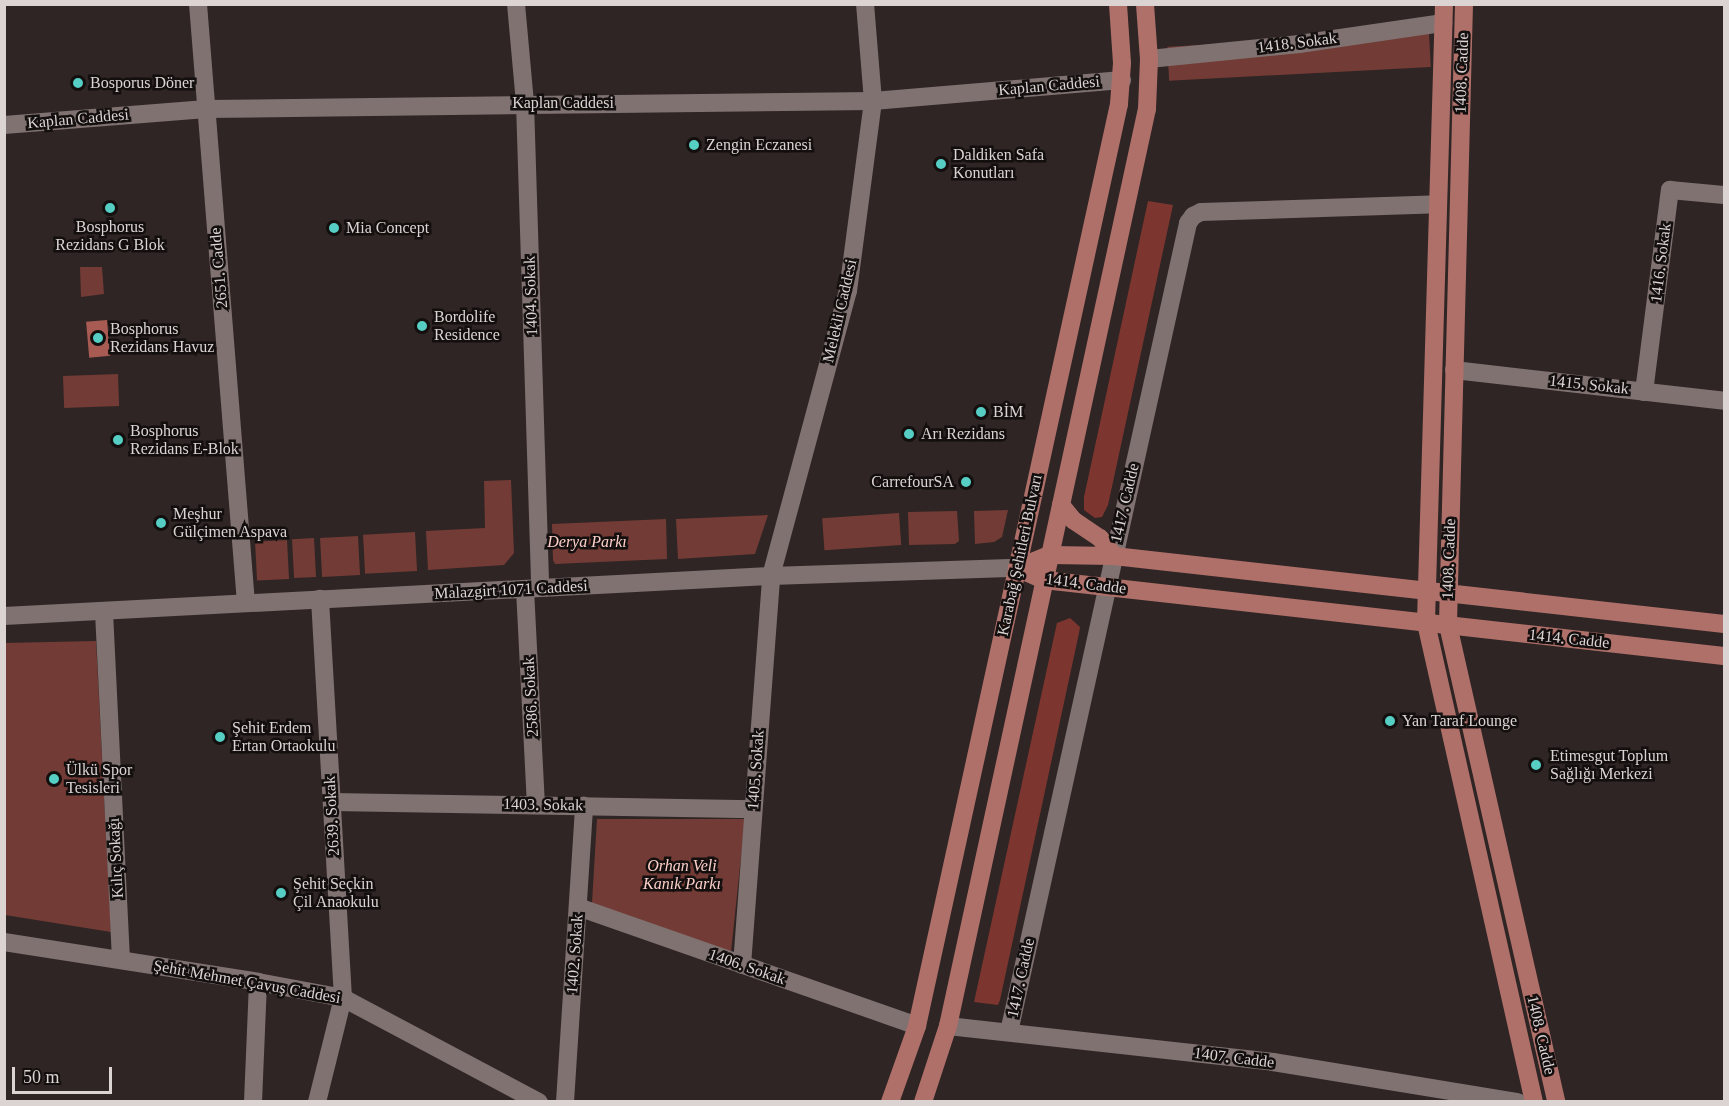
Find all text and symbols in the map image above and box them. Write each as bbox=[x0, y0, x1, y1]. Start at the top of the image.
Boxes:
street label: 1418. Sokak bbox=[1256, 29, 1338, 57]
street label: 1408. Cadde bbox=[1451, 32, 1473, 114]
street label: Kaplan Caddesi bbox=[997, 72, 1101, 100]
place label: Bosporus Döner bbox=[90, 73, 194, 93]
marker: Bosporus Döner bbox=[71, 76, 85, 90]
street label: Kaplan Caddesi bbox=[512, 93, 614, 113]
street label: Kaplan Caddesi bbox=[26, 105, 130, 133]
place label: Zengin Eczanesi bbox=[706, 135, 812, 155]
marker: Zengin Eczanesi bbox=[687, 138, 701, 152]
place label: Daldiken Safa Konutları bbox=[953, 145, 1044, 183]
marker: Daldiken Safa Konutları bbox=[934, 157, 948, 171]
marker: Bosphorus Rezidans G Blok bbox=[103, 201, 117, 215]
place label: Bosphorus Rezidans G Blok bbox=[55, 217, 165, 255]
place label: Mia Concept bbox=[346, 218, 429, 238]
marker: Mia Concept bbox=[327, 221, 341, 235]
street label: 1416. Sokak bbox=[1647, 222, 1675, 304]
street label: 2651. Cadde bbox=[206, 227, 232, 309]
street label: 1404. Sokak bbox=[520, 256, 542, 336]
street label: Melekli Caddesi bbox=[819, 258, 861, 364]
place label: Bordolife Residence bbox=[434, 307, 500, 345]
place label: Bosphorus Rezidans Havuz bbox=[110, 319, 214, 357]
marker: Bordolife Residence bbox=[415, 319, 429, 333]
marker: Bosphorus Rezidans Havuz bbox=[91, 331, 105, 345]
street label: 1415. Sokak bbox=[1548, 371, 1630, 399]
place label: BİM bbox=[993, 402, 1023, 422]
marker: BİM bbox=[974, 405, 988, 419]
place label: Bosphorus Rezidans E-Blok bbox=[130, 421, 239, 459]
place label: Arı Rezidans bbox=[921, 424, 1005, 444]
marker: Arı Rezidans bbox=[902, 427, 916, 441]
marker: Bosphorus Rezidans E-Blok bbox=[111, 433, 125, 447]
street label: 1417. Cadde bbox=[1107, 461, 1143, 545]
place label: CarrefourSA bbox=[871, 472, 954, 492]
street label: Karabağ Şehitleri Bulvarı bbox=[994, 473, 1046, 637]
marker: CarrefourSA bbox=[959, 475, 973, 489]
place label: Meşhur Gülçimen Aspava bbox=[173, 504, 288, 542]
marker: Meşhur Gülçimen Aspava bbox=[154, 516, 168, 530]
street label: 1408. Cadde bbox=[1438, 518, 1460, 600]
park label: Derya Parkı bbox=[547, 532, 627, 552]
street label: 1414. Cadde bbox=[1045, 570, 1127, 598]
street label: Malazgirt 1071 Caddesi bbox=[434, 576, 588, 604]
street label: 1414. Cadde bbox=[1528, 625, 1610, 653]
street label: 2586. Sokak bbox=[519, 657, 543, 737]
place label: Yan Taraf Lounge bbox=[1402, 711, 1517, 731]
marker: Yan Taraf Lounge bbox=[1383, 714, 1397, 728]
place label: Şehit Erdem Ertan Ortaokulu bbox=[232, 718, 336, 756]
street label: 1405. Sokak bbox=[744, 729, 768, 811]
marker: Şehit Erdem Ertan Ortaokulu bbox=[213, 730, 227, 744]
place label: Etimesgut Toplum Sağlığı Merkezi bbox=[1550, 746, 1668, 784]
marker: Etimesgut Toplum Sağlığı Merkezi bbox=[1527, 756, 1545, 774]
place label: Ülkü Spor Tesisleri bbox=[66, 760, 132, 798]
marker: Ülkü Spor Tesisleri bbox=[47, 772, 61, 786]
street label: 2639. Sokak bbox=[320, 776, 344, 856]
street label: 1403. Sokak bbox=[503, 795, 583, 815]
street label: Kılıç Sokağı bbox=[104, 817, 128, 899]
park label: Orhan Veli Kanık Parkı bbox=[643, 856, 721, 894]
place label: Şehit Seçkin Çil Anaokulu bbox=[293, 874, 380, 912]
marker: Şehit Seçkin Çil Anaokulu bbox=[274, 886, 288, 900]
street label: 1402. Sokak bbox=[563, 913, 587, 995]
street label: 1417. Cadde bbox=[1003, 936, 1039, 1020]
street label: 1406. Sokak bbox=[706, 945, 788, 989]
street label: Şehit Mehmet Çavuş Caddesi bbox=[152, 956, 342, 1008]
street label: 1408. Cadde bbox=[1523, 993, 1559, 1077]
street label: 1407. Cadde bbox=[1193, 1044, 1275, 1072]
scale bar bbox=[15, 1055, 116, 1093]
text: 50 m bbox=[23, 1067, 60, 1087]

